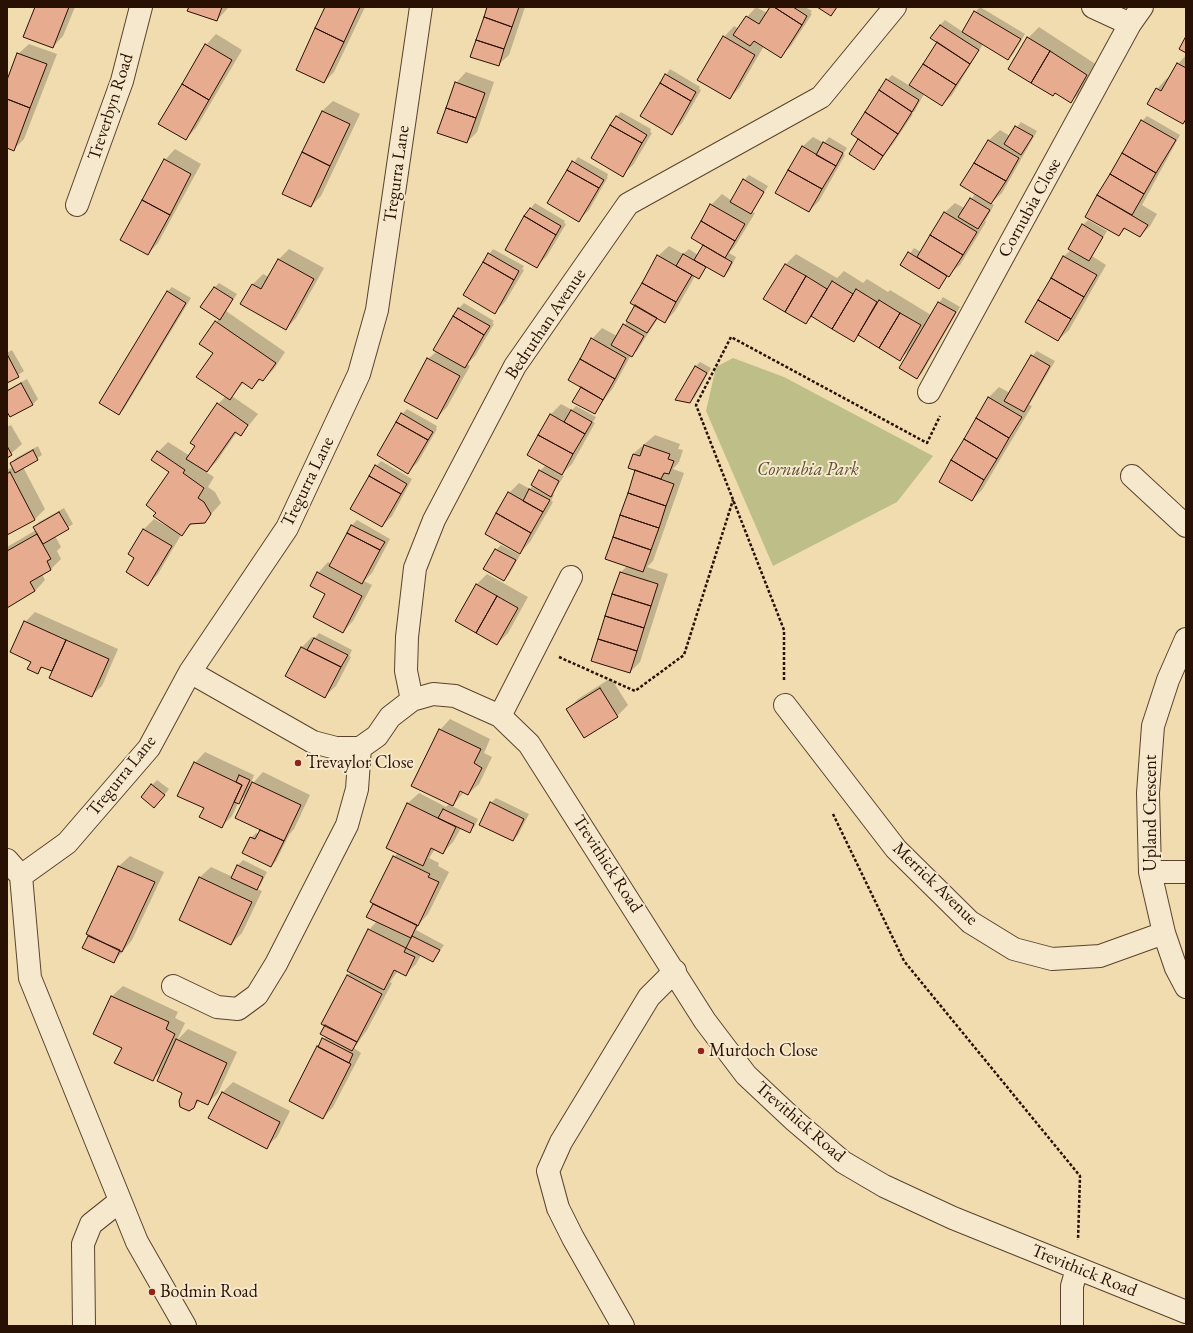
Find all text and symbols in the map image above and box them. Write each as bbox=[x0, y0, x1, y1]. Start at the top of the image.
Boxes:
street label: Treverbyn Road bbox=[84, 51, 138, 163]
street label: Tregurra Lane bbox=[380, 124, 414, 224]
street label: Cornubia Close bbox=[994, 155, 1066, 261]
street label: Bedruthan Avenue bbox=[501, 265, 591, 383]
street label: Tregurra Lane bbox=[277, 433, 339, 531]
park label: Cornubia Park bbox=[757, 459, 859, 481]
street label: Tregurra Lane bbox=[83, 731, 161, 821]
place label: Trevaylor Close bbox=[306, 752, 413, 774]
street label: Upland Crescent bbox=[1140, 755, 1162, 871]
marker: Trevaylor Close bbox=[293, 758, 303, 768]
street label: Trevithick Road bbox=[567, 811, 647, 917]
street label: Merrick Avenue bbox=[888, 838, 982, 930]
place label: Murdoch Close bbox=[709, 1040, 818, 1062]
marker: Murdoch Close bbox=[696, 1046, 706, 1056]
street label: Trevithick Road bbox=[751, 1077, 849, 1167]
street label: Trevithick Road bbox=[1028, 1240, 1140, 1302]
place label: Bodmin Road bbox=[160, 1281, 258, 1303]
marker: Bodmin Road bbox=[147, 1287, 157, 1297]

